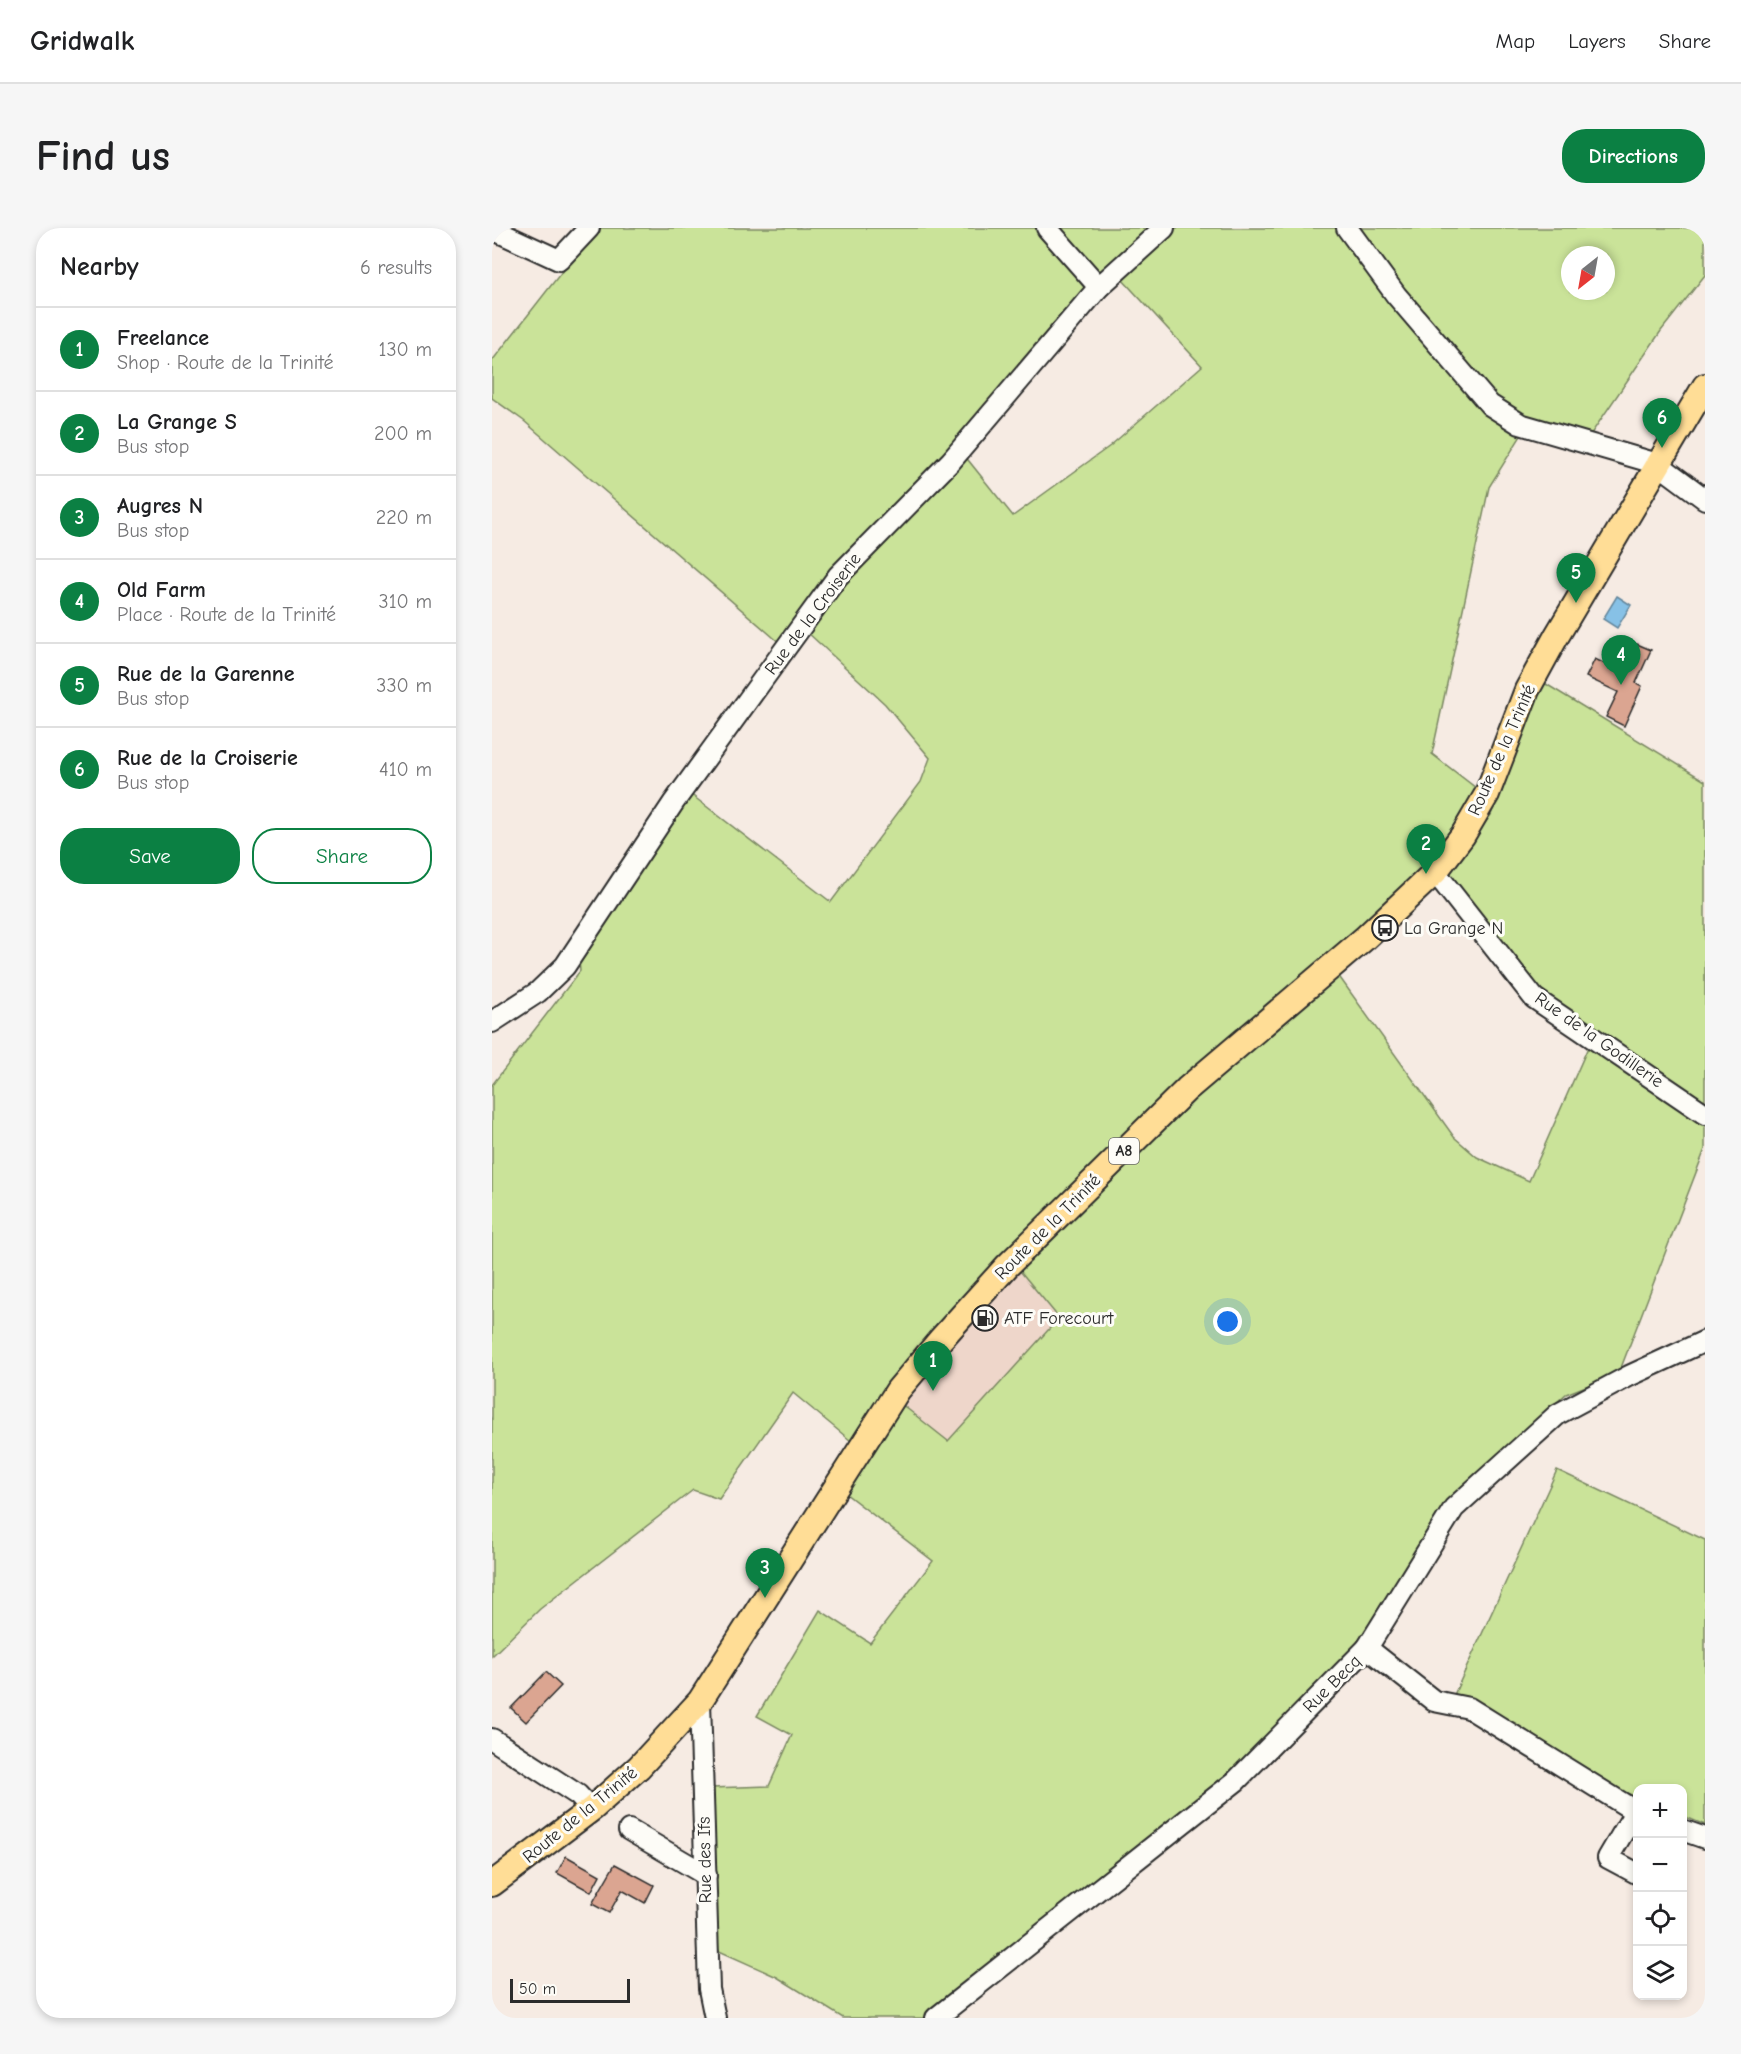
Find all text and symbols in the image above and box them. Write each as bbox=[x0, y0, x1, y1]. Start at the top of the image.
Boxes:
text: Gridwalk bbox=[30, 25, 134, 57]
text: Map bbox=[1496, 29, 1535, 53]
text: Layers bbox=[1568, 29, 1626, 53]
text: Share bbox=[1659, 29, 1711, 53]
button: Directions bbox=[1562, 129, 1705, 183]
text: Find us bbox=[36, 132, 170, 181]
north arrow bbox=[1561, 246, 1615, 300]
text: Nearby bbox=[60, 252, 139, 282]
text: 6 results bbox=[360, 256, 432, 279]
text: Freelance bbox=[117, 325, 209, 351]
text: 1 bbox=[76, 338, 83, 361]
text: 130 m bbox=[379, 338, 432, 361]
text: Shop · Route de la Trinité bbox=[117, 351, 334, 374]
pin: 6 bbox=[1642, 398, 1682, 448]
text: La Grange S bbox=[117, 409, 237, 435]
text: 2 bbox=[75, 422, 84, 445]
text: 200 m bbox=[374, 422, 432, 445]
text: Bus stop bbox=[117, 435, 189, 458]
text: Augres N bbox=[117, 493, 203, 519]
text: 3 bbox=[75, 506, 84, 529]
text: 220 m bbox=[376, 506, 432, 529]
text: Bus stop bbox=[117, 519, 189, 542]
street label: Rue de la Croiserie bbox=[760, 549, 866, 679]
pin: 5 bbox=[1556, 554, 1596, 603]
text: Old Farm bbox=[117, 577, 206, 603]
text: 4 bbox=[75, 590, 84, 613]
text: 310 m bbox=[379, 590, 432, 613]
text: Place · Route de la Trinité bbox=[117, 603, 336, 626]
pin: 4 bbox=[1602, 636, 1640, 685]
text: Rue de la Garenne bbox=[117, 661, 295, 687]
text: 5 bbox=[74, 674, 85, 697]
text: 330 m bbox=[376, 674, 432, 697]
street label: Route de la Trinité bbox=[1464, 681, 1540, 819]
text: Bus stop bbox=[117, 687, 189, 710]
text: Rue de la Croiserie bbox=[117, 745, 298, 771]
text: 6 bbox=[74, 758, 85, 781]
text: 410 m bbox=[379, 758, 432, 781]
text: Bus stop bbox=[117, 771, 189, 794]
pin: 2 bbox=[1406, 824, 1446, 874]
button: Save bbox=[60, 828, 240, 884]
button: Share bbox=[252, 828, 432, 884]
bus stop icon: La Grange N bbox=[1370, 913, 1400, 943]
place label: La Grange N bbox=[1404, 918, 1503, 939]
street label: Rue de la Godillerie bbox=[1531, 988, 1667, 1092]
road number: A8 bbox=[1109, 1138, 1139, 1164]
street label: Route de la Trinité bbox=[991, 1170, 1105, 1284]
fuel station icon: ATF Forecourt bbox=[970, 1303, 1000, 1333]
your location bbox=[1213, 1307, 1242, 1336]
place label: ATF Forecourt bbox=[1004, 1308, 1114, 1329]
pin: 1 bbox=[914, 1342, 952, 1391]
pin: 3 bbox=[746, 1548, 784, 1598]
street label: Rue Becq bbox=[1299, 1651, 1365, 1717]
street label: Route de la Trinité bbox=[519, 1762, 641, 1868]
map controls bbox=[1633, 1784, 1687, 2000]
button: + bbox=[1633, 1784, 1687, 1838]
street label: Rue des Ifs bbox=[694, 1817, 716, 1903]
button: − bbox=[1633, 1838, 1687, 1892]
button: locate bbox=[1633, 1892, 1687, 1946]
button: layers bbox=[1633, 1946, 1687, 2000]
scale bar bbox=[510, 1976, 630, 2004]
text: 50 m bbox=[519, 1980, 556, 1998]

